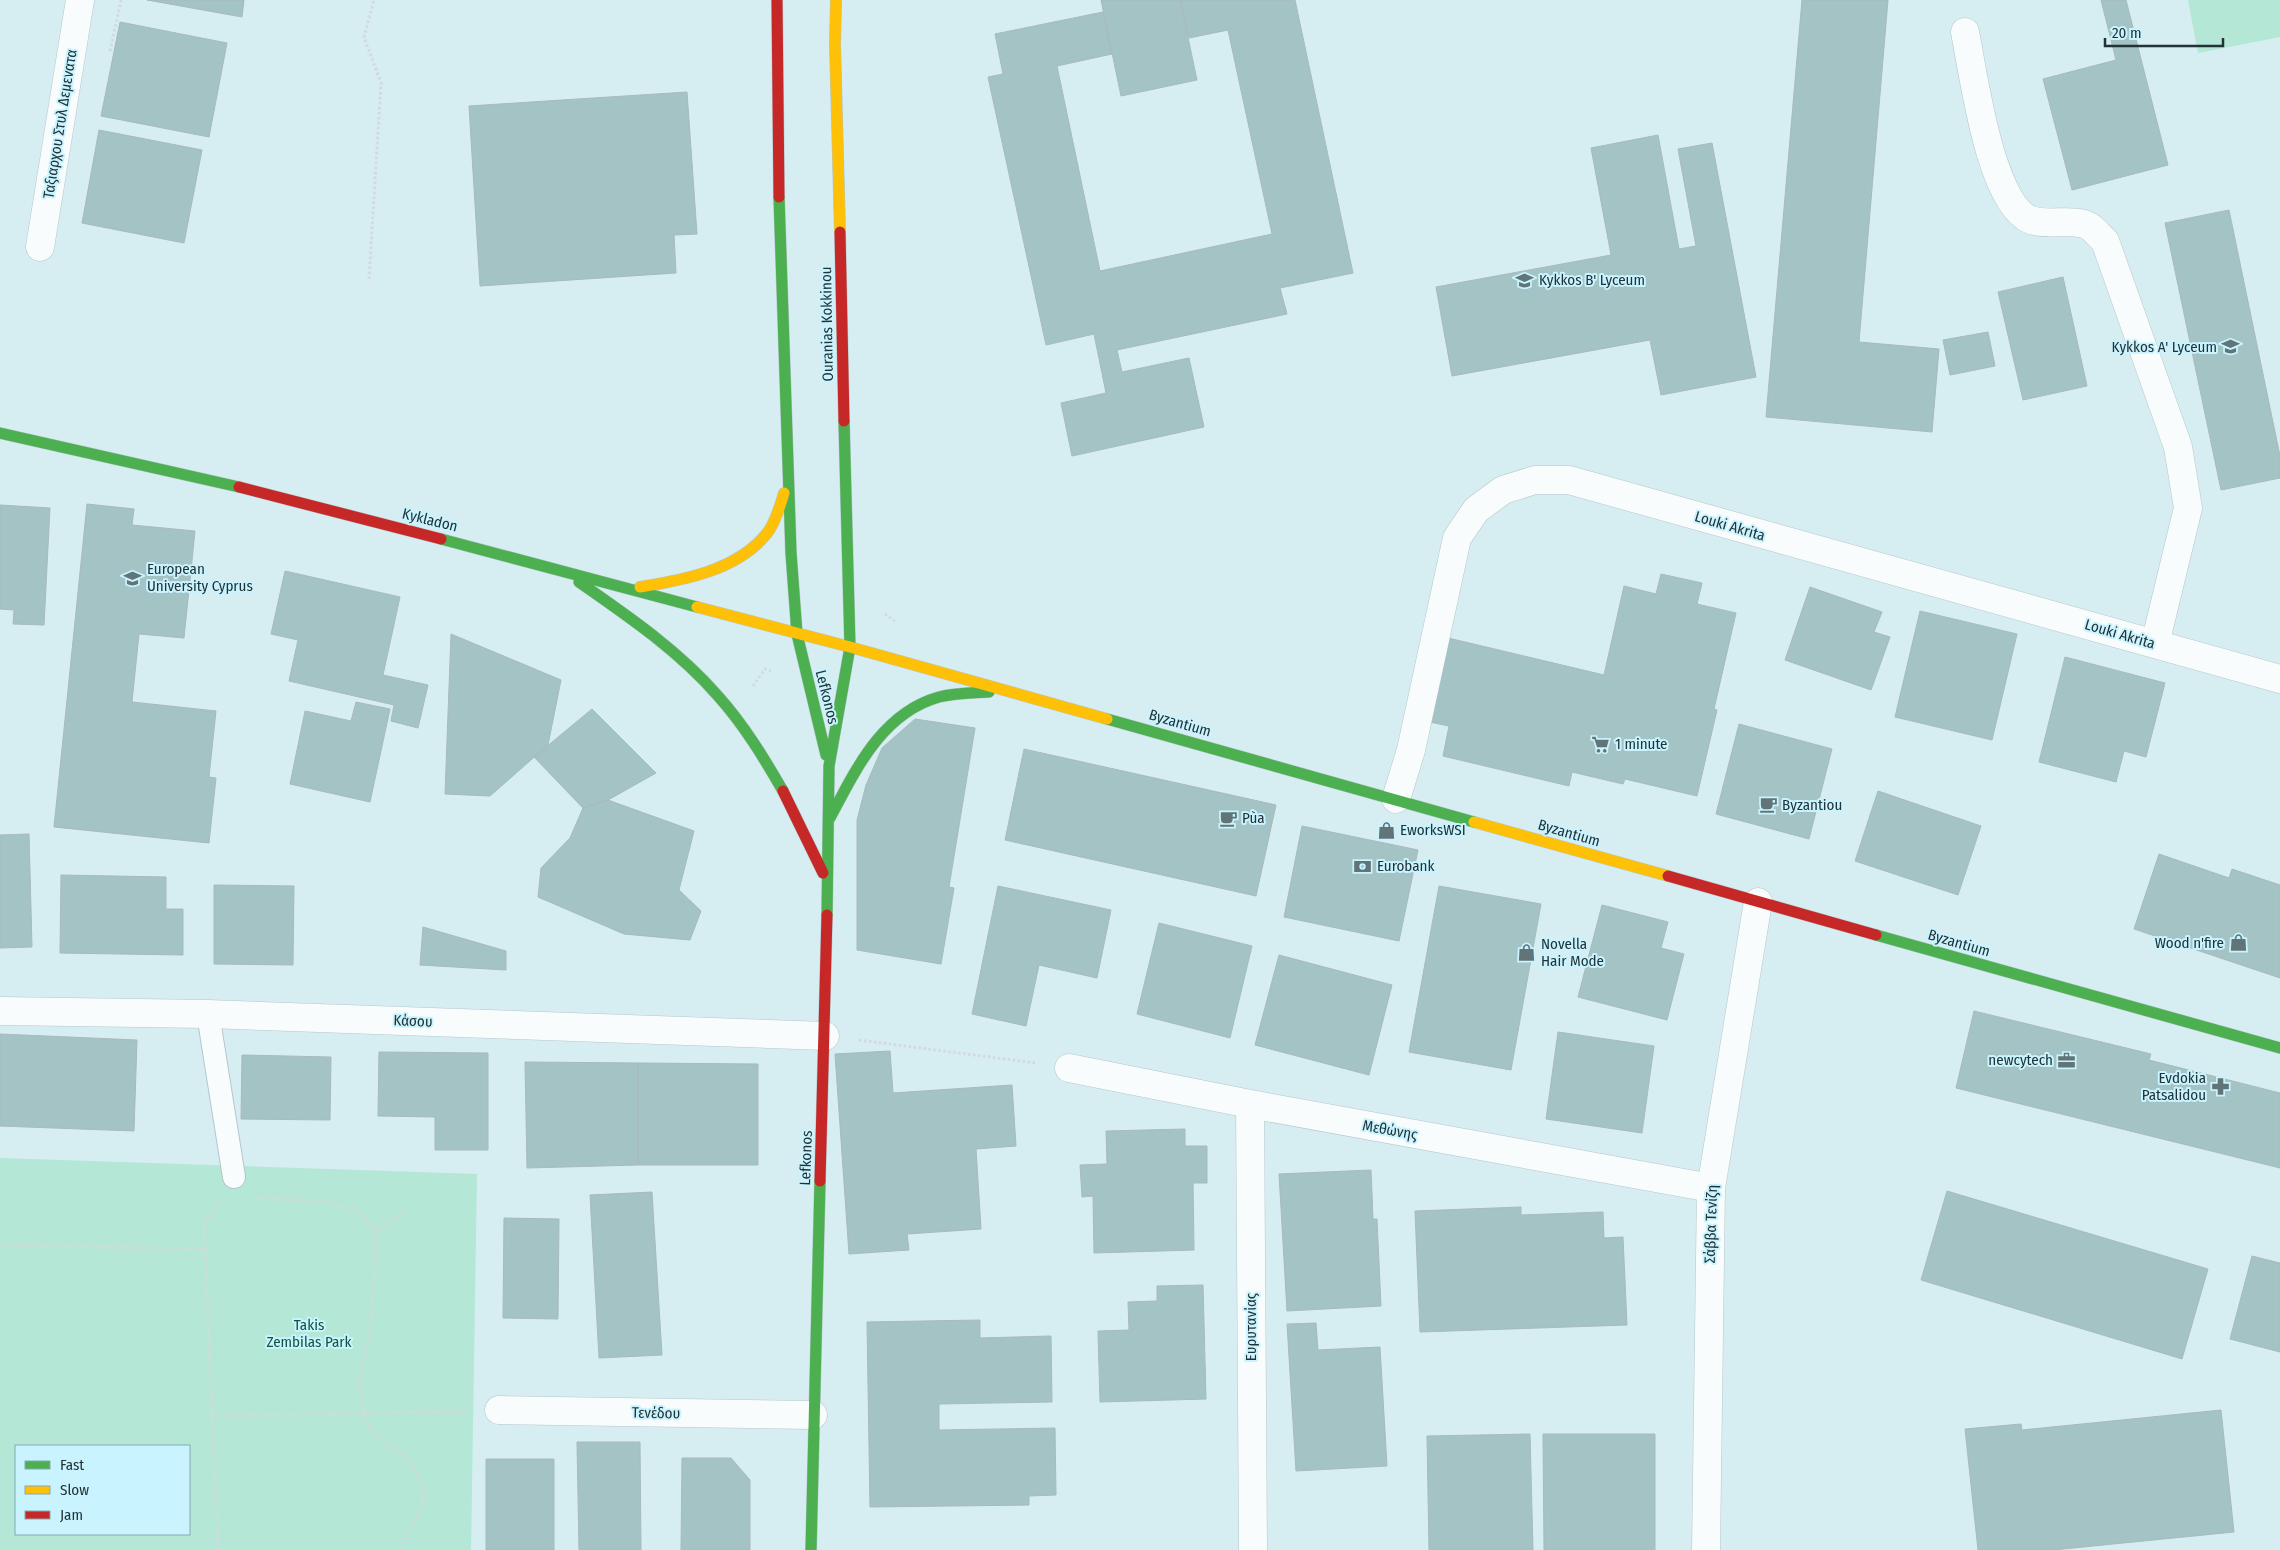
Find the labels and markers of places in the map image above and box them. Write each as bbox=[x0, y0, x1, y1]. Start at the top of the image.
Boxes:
school or university icon: Kykkos B' Lyceum bbox=[1515, 270, 1535, 290]
place label: Kykkos B' Lyceum bbox=[1539, 271, 1645, 289]
school or university icon: Kykkos A' Lyceum bbox=[2221, 337, 2241, 357]
place label: Kykkos A' Lyceum bbox=[2112, 338, 2217, 356]
place label: European University Cyprus bbox=[147, 560, 253, 595]
school or university icon: European University Cyprus bbox=[123, 568, 143, 588]
supermarket icon: 1 minute bbox=[1591, 734, 1611, 754]
place label: 1 minute bbox=[1615, 735, 1668, 753]
cafe icon: Byzantiou bbox=[1758, 795, 1778, 815]
place label: Byzantiou bbox=[1782, 796, 1842, 814]
cafe icon: Pùa bbox=[1218, 808, 1238, 828]
place label: Pùa bbox=[1242, 809, 1265, 827]
shop icon: EworksWSI bbox=[1376, 820, 1396, 840]
place label: EworksWSI bbox=[1400, 821, 1466, 839]
bank icon: Eurobank bbox=[1353, 856, 1373, 876]
place label: Eurobank bbox=[1377, 857, 1434, 875]
shop icon: Wood n'fire bbox=[2228, 933, 2248, 953]
place label: Wood n'fire bbox=[2155, 934, 2224, 952]
place label: Novella Hair Mode bbox=[1541, 935, 1604, 970]
shop icon: Novella Hair Mode bbox=[1517, 943, 1537, 963]
office icon: newcytech bbox=[2057, 1050, 2077, 1070]
place label: newcytech bbox=[1988, 1051, 2053, 1069]
place label: Evdokia Patsalidou bbox=[2142, 1069, 2206, 1104]
pharmacy icon: Evdokia Patsalidou bbox=[2210, 1077, 2230, 1097]

